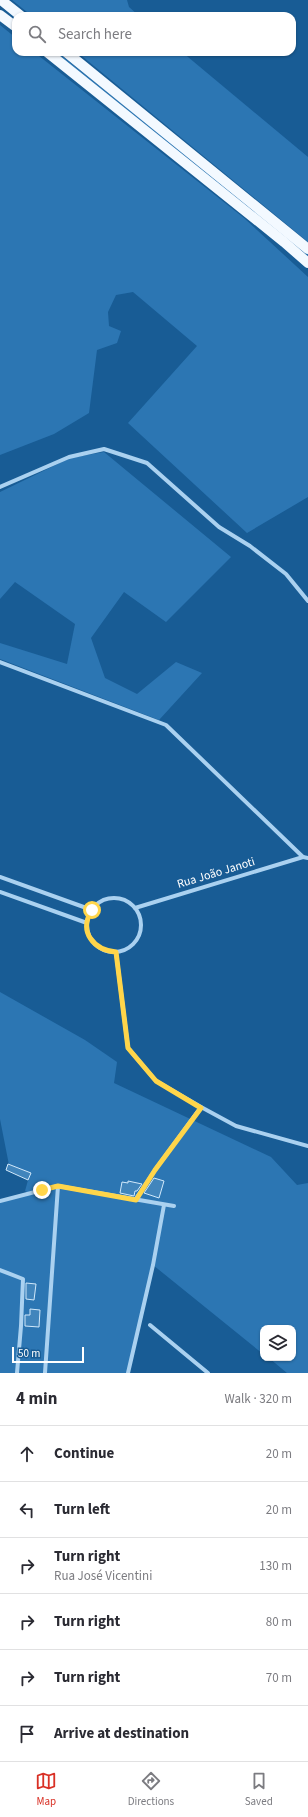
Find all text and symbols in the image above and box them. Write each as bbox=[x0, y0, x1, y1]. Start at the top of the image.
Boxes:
search box bbox=[12, 12, 296, 56]
icon: search bbox=[26, 23, 48, 45]
text: Search here bbox=[58, 24, 132, 45]
street label: Rua João Janoti bbox=[175, 853, 257, 893]
route start bbox=[83, 901, 101, 919]
route end bbox=[33, 1181, 51, 1199]
map controls bbox=[260, 1325, 296, 1361]
button: layers bbox=[260, 1325, 296, 1361]
scale bar bbox=[12, 1345, 84, 1364]
text: 50 m bbox=[18, 1346, 40, 1361]
text: 4 min bbox=[16, 1387, 57, 1411]
text: Walk · 320 m bbox=[224, 1390, 292, 1408]
icon: ahead bbox=[16, 1443, 38, 1465]
text: Continue bbox=[54, 1443, 114, 1464]
text: 20 m bbox=[266, 1445, 292, 1463]
icon: left bbox=[16, 1499, 38, 1521]
text: Turn left bbox=[54, 1499, 110, 1520]
text: 20 m bbox=[266, 1501, 292, 1519]
text: Turn right bbox=[54, 1546, 120, 1567]
icon: right bbox=[16, 1555, 38, 1577]
text: 130 m bbox=[259, 1557, 292, 1575]
text: Rua José Vicentini bbox=[54, 1567, 152, 1585]
icon: right bbox=[16, 1611, 38, 1633]
text: Turn right bbox=[54, 1611, 120, 1632]
text: 80 m bbox=[266, 1613, 292, 1631]
icon: right bbox=[16, 1667, 38, 1689]
text: Turn right bbox=[54, 1667, 120, 1688]
text: 70 m bbox=[266, 1669, 292, 1687]
icon: arrive bbox=[16, 1723, 38, 1745]
text: Arrive at destination bbox=[54, 1723, 189, 1744]
tab: Map bbox=[35, 1770, 57, 1809]
tab: Directions bbox=[128, 1770, 174, 1809]
tab: Saved bbox=[245, 1770, 273, 1809]

